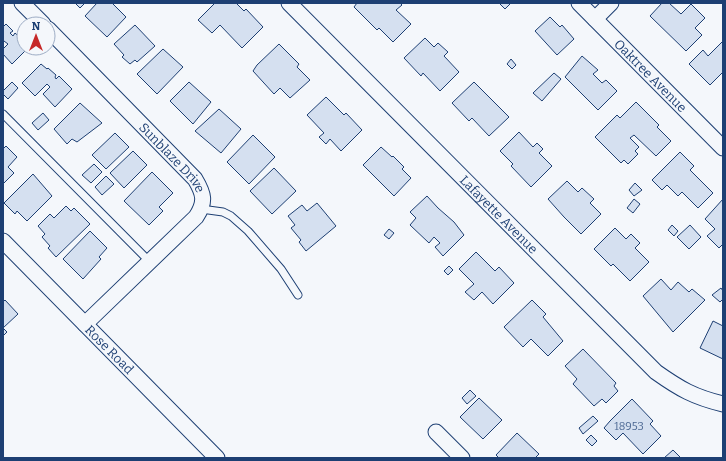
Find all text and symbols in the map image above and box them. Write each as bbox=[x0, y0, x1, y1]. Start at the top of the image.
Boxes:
north arrow bbox=[16, 16, 56, 56]
text: N bbox=[32, 20, 41, 33]
street label: Oaktree Avenue bbox=[612, 36, 690, 115]
street label: Sunblaze Drive bbox=[136, 119, 208, 195]
street label: Lafayette Avenue bbox=[457, 172, 541, 256]
street label: Rose Road bbox=[83, 322, 137, 377]
house number: 18953 bbox=[614, 420, 644, 433]

